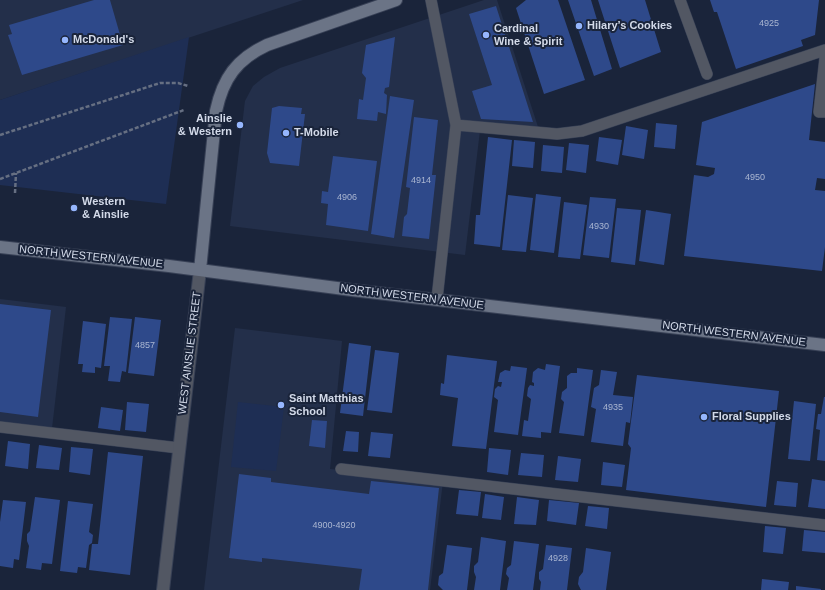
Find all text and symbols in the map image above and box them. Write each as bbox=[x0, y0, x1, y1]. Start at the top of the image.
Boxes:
place label: Hilary’s Cookies bbox=[587, 19, 672, 33]
house number: 4925 bbox=[759, 19, 779, 29]
marker: Hilary’s Cookies bbox=[574, 21, 584, 31]
place label: Cardinal Wine & Spirit bbox=[494, 22, 562, 48]
marker: Cardinal Wine & Spirit bbox=[481, 30, 491, 40]
place label: McDonald's bbox=[73, 33, 134, 47]
marker: McDonald's bbox=[60, 35, 70, 45]
place label: Ainslie & Western bbox=[178, 112, 232, 138]
marker: Ainslie & Western bbox=[235, 120, 245, 130]
place label: T-Mobile bbox=[294, 126, 339, 140]
marker: T-Mobile bbox=[281, 128, 291, 138]
house number: 4950 bbox=[745, 173, 765, 183]
house number: 4914 bbox=[411, 176, 431, 186]
house number: 4906 bbox=[337, 193, 357, 203]
place label: Western & Ainslie bbox=[82, 195, 129, 221]
marker: Western & Ainslie bbox=[69, 203, 79, 213]
house number: 4930 bbox=[589, 222, 609, 232]
street label: NORTH WESTERN AVENUE bbox=[18, 243, 164, 271]
street label: NORTH WESTERN AVENUE bbox=[340, 282, 484, 312]
street label: WEST AINSLIE STREET bbox=[176, 291, 204, 415]
street label: NORTH WESTERN AVENUE bbox=[662, 319, 806, 349]
house number: 4857 bbox=[135, 341, 155, 351]
place label: Saint Matthias School bbox=[289, 392, 364, 418]
marker: Saint Matthias School bbox=[276, 400, 286, 410]
house number: 4935 bbox=[603, 403, 623, 413]
place label: Floral Supplies bbox=[712, 410, 791, 424]
marker: Floral Supplies bbox=[699, 412, 709, 422]
house number: 4900-4920 bbox=[312, 521, 356, 531]
house number: 4928 bbox=[548, 554, 568, 564]

